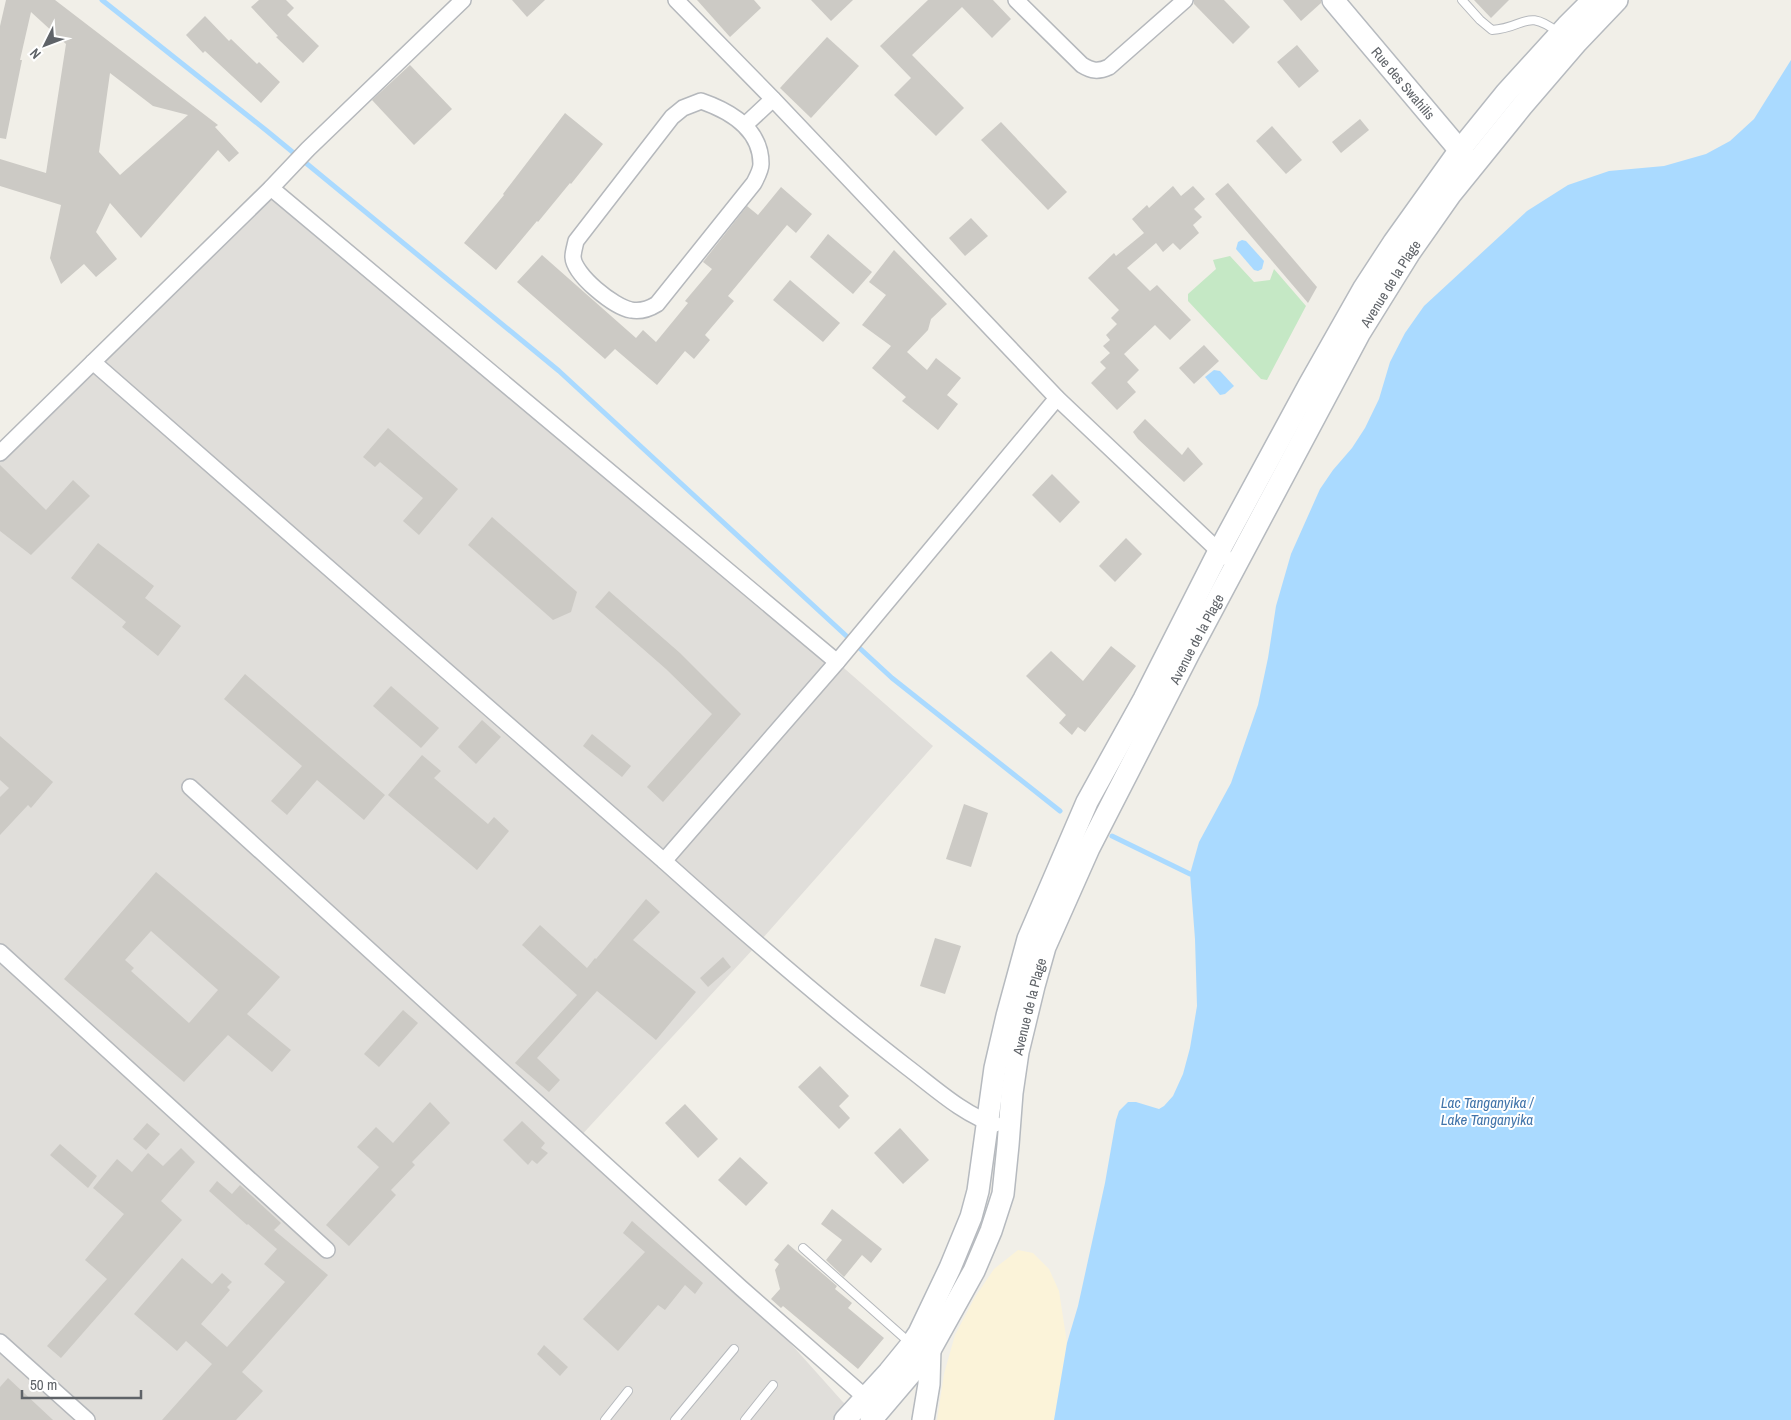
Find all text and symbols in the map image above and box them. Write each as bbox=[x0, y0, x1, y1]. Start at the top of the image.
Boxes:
north arrow bbox=[20, 20, 70, 70]
street label: Rue des Swahilis bbox=[1368, 43, 1439, 123]
text: N bbox=[26, 45, 45, 63]
street label: Avenue de la Plage bbox=[1356, 237, 1425, 331]
street label: Avenue de la Plage bbox=[1165, 591, 1228, 688]
street label: Avenue de la Plage bbox=[1008, 956, 1050, 1058]
water label: Lac Tanganyika / Lake Tanganyika bbox=[1441, 1092, 1535, 1130]
scale bar bbox=[22, 1368, 141, 1400]
text: 50 m bbox=[30, 1374, 57, 1395]

